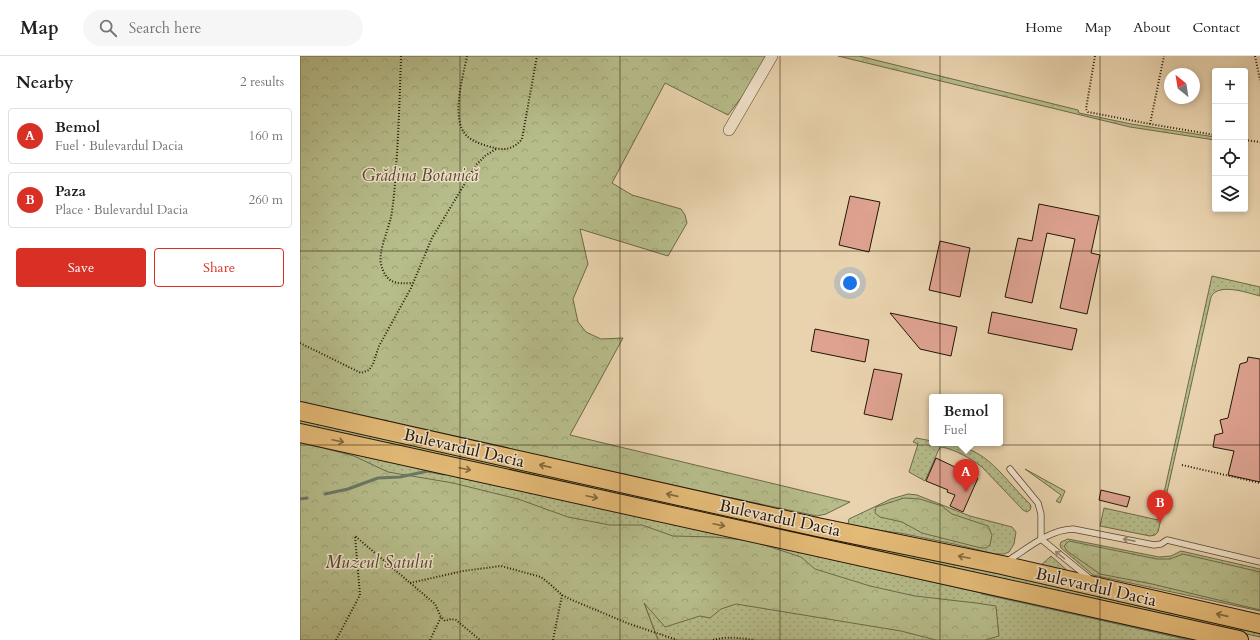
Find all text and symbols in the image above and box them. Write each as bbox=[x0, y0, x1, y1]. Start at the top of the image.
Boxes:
search box bbox=[83, 10, 363, 46]
text: Map bbox=[20, 15, 59, 41]
icon: search bbox=[97, 17, 119, 39]
text: Search here bbox=[129, 18, 201, 38]
text: Home bbox=[1025, 18, 1063, 37]
text: Map bbox=[1085, 18, 1111, 37]
text: About bbox=[1133, 18, 1170, 37]
text: Contact bbox=[1192, 18, 1240, 37]
north arrow bbox=[1164, 68, 1200, 104]
map controls bbox=[1212, 68, 1248, 212]
button: + bbox=[1212, 68, 1248, 104]
text: Nearby bbox=[16, 71, 73, 94]
text: 2 results bbox=[240, 73, 284, 91]
button: − bbox=[1212, 104, 1248, 140]
text: Bemol bbox=[55, 117, 100, 137]
text: A bbox=[25, 127, 35, 145]
text: 160 m bbox=[249, 127, 283, 145]
text: Fuel · Bulevardul Dacia bbox=[55, 137, 183, 155]
button: locate bbox=[1212, 140, 1248, 176]
park label: Grădina Botanică bbox=[362, 164, 479, 187]
button: layers bbox=[1212, 176, 1248, 212]
text: Paza bbox=[55, 181, 86, 201]
text: B bbox=[25, 191, 35, 209]
text: 260 m bbox=[249, 191, 283, 209]
text: Place · Bulevardul Dacia bbox=[55, 201, 188, 219]
button: Save bbox=[16, 248, 146, 287]
button: Share bbox=[154, 248, 284, 287]
your location bbox=[840, 273, 860, 293]
popup bbox=[929, 394, 1003, 446]
text: Bemol bbox=[943, 401, 989, 421]
text: Fuel bbox=[943, 421, 967, 439]
street label: Bulevardul Dacia bbox=[401, 423, 527, 473]
one-way arrow bbox=[331, 438, 344, 446]
pin: A bbox=[953, 459, 979, 492]
one-way arrow bbox=[539, 462, 552, 470]
one-way arrow bbox=[458, 466, 471, 474]
one-way arrow bbox=[666, 490, 679, 498]
pin: B bbox=[1147, 490, 1173, 523]
one-way arrow bbox=[585, 494, 598, 502]
street label: Bulevardul Dacia bbox=[717, 494, 843, 542]
one-way arrow bbox=[712, 522, 725, 530]
one-way arrow bbox=[1123, 536, 1136, 544]
one-way arrow bbox=[1054, 550, 1065, 559]
park label: Muzeul Satului bbox=[325, 551, 433, 574]
one-way arrow bbox=[957, 553, 970, 561]
street label: Bulevardul Dacia bbox=[1033, 562, 1159, 612]
one-way arrow bbox=[1216, 611, 1229, 619]

